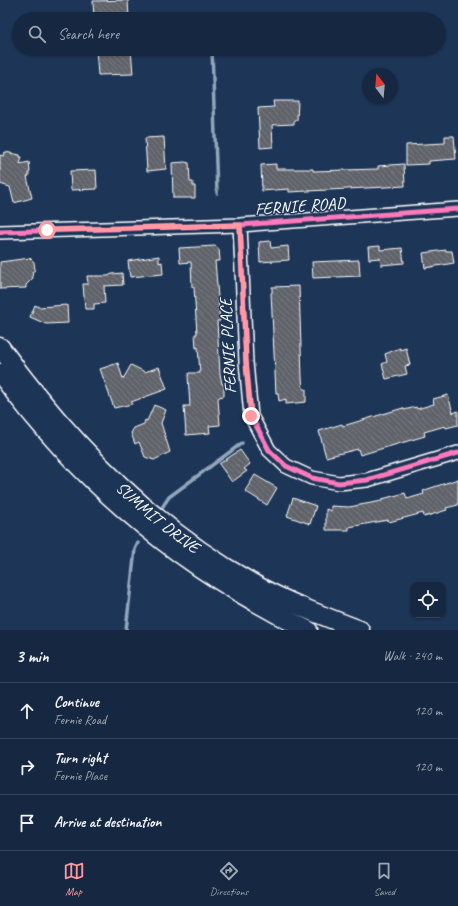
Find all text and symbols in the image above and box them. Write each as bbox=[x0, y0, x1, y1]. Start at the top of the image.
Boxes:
search box bbox=[12, 12, 446, 56]
icon: search bbox=[26, 23, 48, 45]
text: Search here bbox=[58, 25, 119, 44]
north arrow bbox=[362, 68, 398, 104]
street label: FERNIE ROAD bbox=[254, 192, 347, 220]
route start bbox=[38, 221, 56, 239]
street label: FERNIE PLACE bbox=[215, 295, 241, 394]
route end bbox=[242, 407, 260, 425]
street label: SUMMIT DRIVE bbox=[112, 477, 205, 559]
map controls bbox=[410, 582, 446, 618]
button: locate bbox=[410, 582, 446, 618]
text: 3 min bbox=[16, 646, 49, 667]
text: Walk · 240 m bbox=[383, 648, 442, 664]
text: Continue bbox=[54, 693, 99, 712]
icon: ahead bbox=[16, 700, 38, 722]
text: 120 m bbox=[414, 703, 442, 719]
text: Fernie Road bbox=[54, 712, 106, 728]
text: Turn right bbox=[54, 749, 107, 768]
icon: right bbox=[16, 756, 38, 778]
text: 120 m bbox=[414, 759, 442, 775]
text: Fernie Place bbox=[54, 768, 107, 784]
icon: arrive bbox=[16, 812, 38, 834]
text: Arrive at destination bbox=[54, 813, 161, 832]
tab: Map bbox=[63, 860, 85, 898]
tab: Directions bbox=[210, 860, 248, 898]
tab: Saved bbox=[373, 860, 395, 898]

